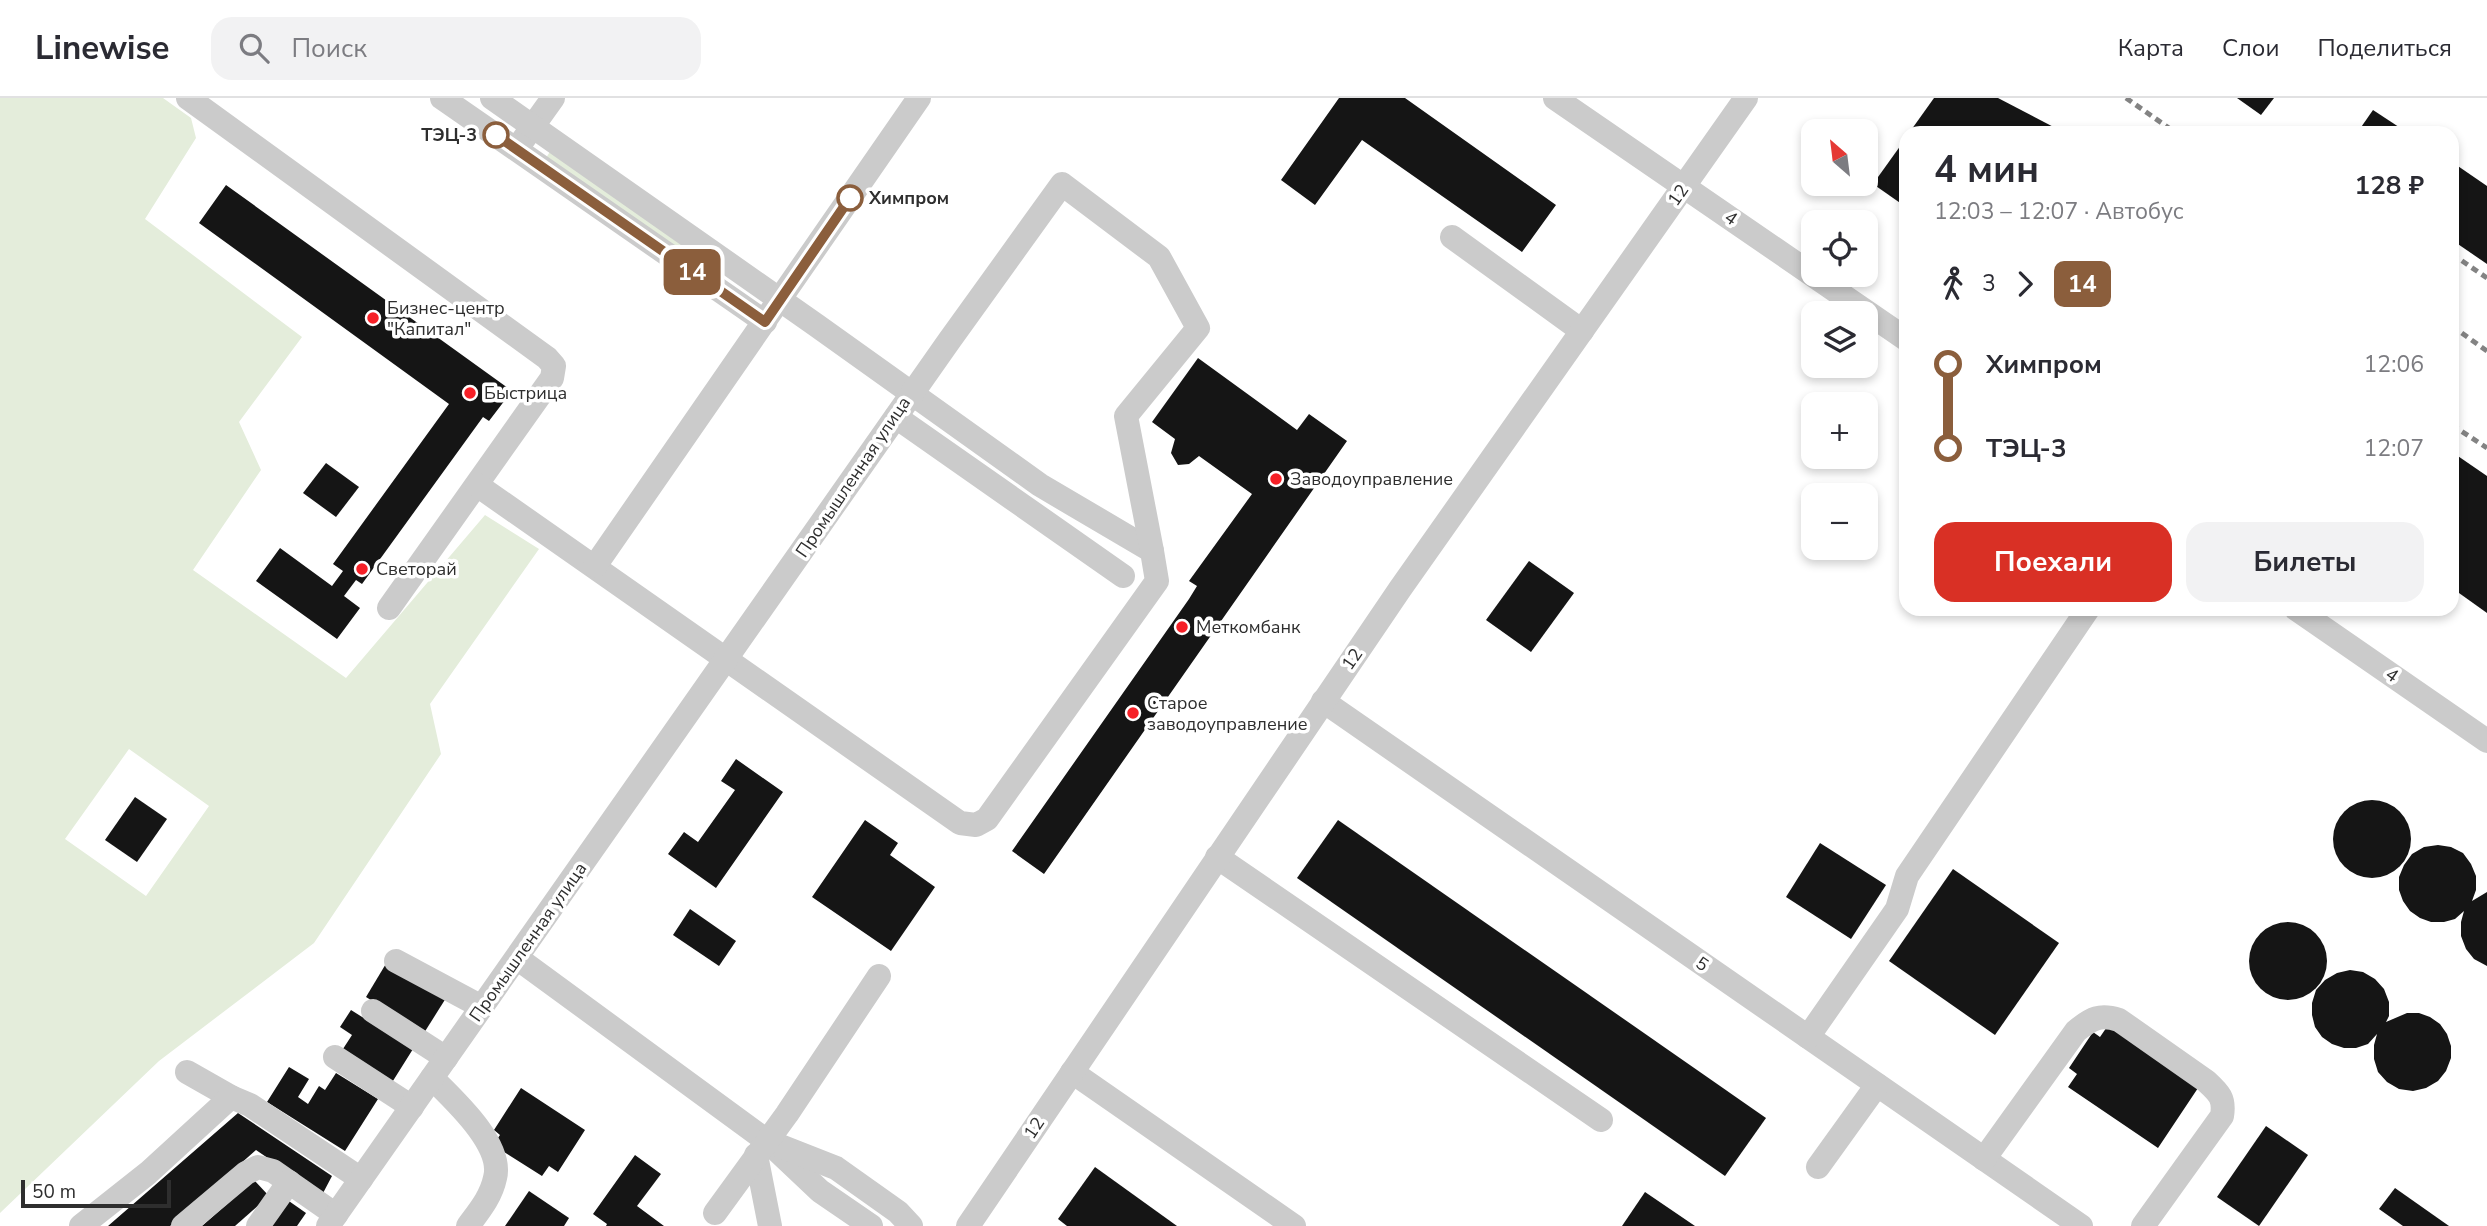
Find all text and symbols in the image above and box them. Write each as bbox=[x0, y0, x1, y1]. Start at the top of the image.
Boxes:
search box bbox=[211, 17, 701, 80]
text: Linewise bbox=[35, 26, 169, 71]
icon: search bbox=[235, 29, 273, 67]
text: Поиск bbox=[291, 31, 367, 66]
text: Карта bbox=[2118, 32, 2184, 64]
text: Слои bbox=[2222, 32, 2279, 64]
text: Поделиться bbox=[2317, 32, 2452, 64]
north arrow bbox=[1801, 119, 1878, 196]
map controls bbox=[1801, 119, 1878, 560]
marker: ТЭЦ-3 bbox=[483, 122, 509, 148]
place label: ТЭЦ-3 bbox=[421, 123, 477, 147]
text: 4 мин bbox=[1934, 144, 2039, 195]
text: 128 ₽ bbox=[2355, 168, 2424, 203]
street label: 12 bbox=[1662, 179, 1694, 211]
marker: Химпром bbox=[837, 185, 863, 211]
place label: Химпром bbox=[868, 186, 949, 210]
text: 12:03 – 12:07 · Автобус bbox=[1934, 196, 2184, 227]
street label: 4 bbox=[1720, 205, 1742, 231]
button: locate bbox=[1801, 210, 1878, 287]
line badge: 14 bbox=[660, 249, 724, 295]
text: 14 bbox=[678, 256, 706, 288]
icon: walk bbox=[1934, 265, 1972, 303]
icon: forward bbox=[2006, 265, 2044, 303]
text: 3 bbox=[1982, 268, 1996, 299]
text: 14 bbox=[2068, 268, 2097, 300]
place label: Бизнес-центр "Капитал" bbox=[387, 296, 505, 341]
button: layers bbox=[1801, 301, 1878, 378]
marker: Бизнес-центр "Капитал" bbox=[365, 310, 381, 326]
text: Химпром bbox=[1986, 347, 2102, 382]
text: 12:06 bbox=[2364, 349, 2424, 380]
place label: Быстрица bbox=[484, 381, 567, 405]
marker: Быстрица bbox=[462, 385, 478, 401]
street label: Промышленная улица bbox=[790, 392, 916, 562]
button: + bbox=[1801, 392, 1878, 469]
text: ТЭЦ-3 bbox=[1986, 431, 2067, 466]
text: 12:07 bbox=[2364, 433, 2424, 464]
place label: Заводоуправление bbox=[1290, 467, 1453, 491]
marker: Заводоуправление bbox=[1268, 471, 1284, 487]
button: − bbox=[1801, 483, 1878, 560]
button: Поехали bbox=[1934, 522, 2172, 602]
button: Билеты bbox=[2186, 522, 2424, 602]
place label: Светорай bbox=[376, 557, 457, 581]
marker: Светорай bbox=[354, 561, 370, 577]
place label: Меткомбанк bbox=[1196, 615, 1301, 639]
marker: Меткомбанк bbox=[1174, 619, 1190, 635]
street label: 12 bbox=[1336, 643, 1368, 675]
street label: 4 bbox=[2381, 662, 2403, 688]
place label: Старое заводоуправление bbox=[1147, 691, 1308, 736]
marker: Старое заводоуправление bbox=[1125, 705, 1141, 721]
street label: Промышленная улица bbox=[464, 858, 592, 1026]
street label: 5 bbox=[1691, 951, 1713, 977]
street label: 12 bbox=[1018, 1112, 1050, 1144]
scale bar bbox=[21, 1177, 172, 1209]
text: 50 m bbox=[32, 1179, 76, 1205]

